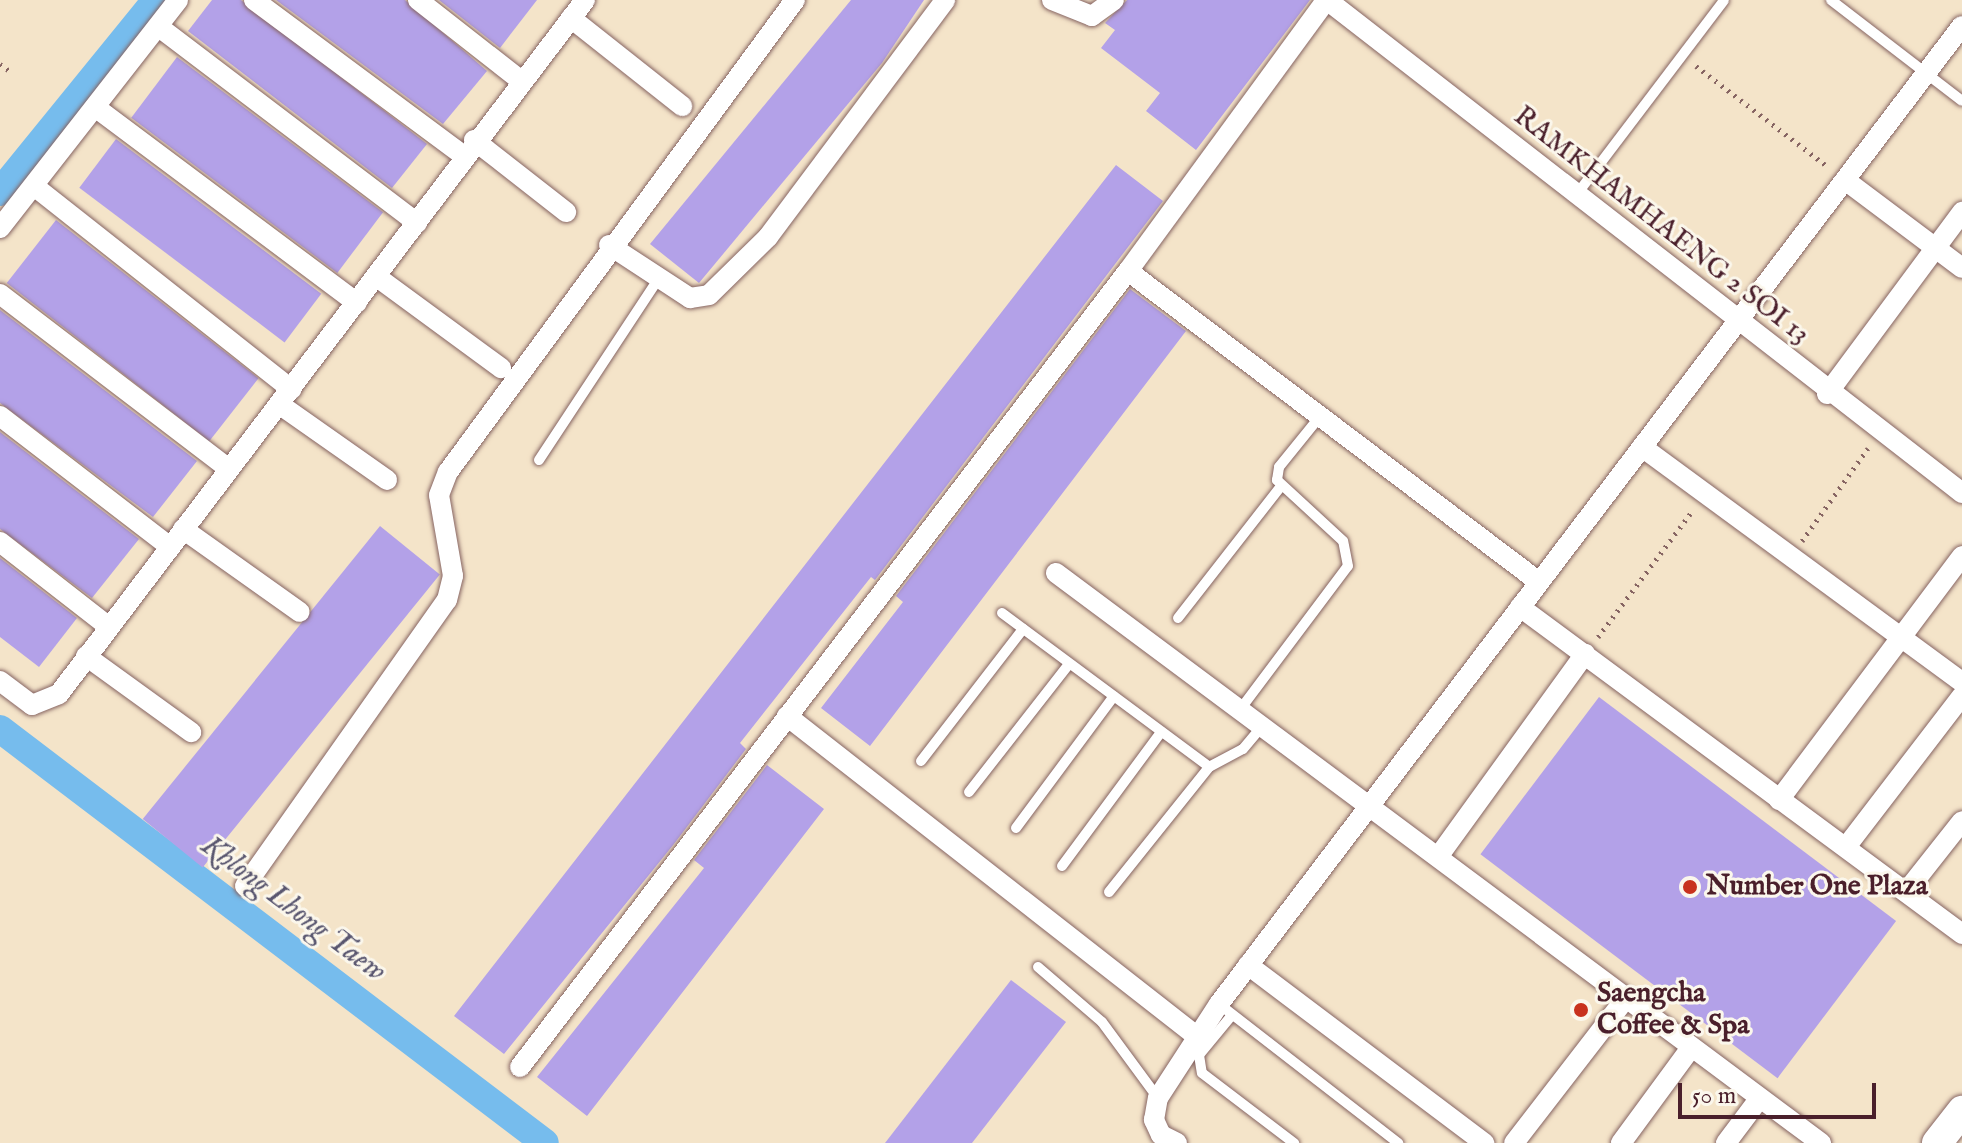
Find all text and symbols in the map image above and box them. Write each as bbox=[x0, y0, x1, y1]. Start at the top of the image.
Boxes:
street label: RAMKHAMHAENG 2 SOI 13 bbox=[1506, 100, 1816, 352]
water label: Khlong Lhong Taew bbox=[194, 828, 392, 990]
place label: Number One Plaza bbox=[1706, 870, 1928, 904]
marker: Number One Plaza bbox=[1681, 878, 1699, 896]
place label: Saengcha Coffee & Spa bbox=[1597, 977, 1749, 1043]
marker: Saengcha Coffee & Spa bbox=[1572, 1001, 1590, 1019]
scale bar bbox=[1682, 1067, 1880, 1117]
text: 50 m bbox=[1692, 1081, 1736, 1112]

